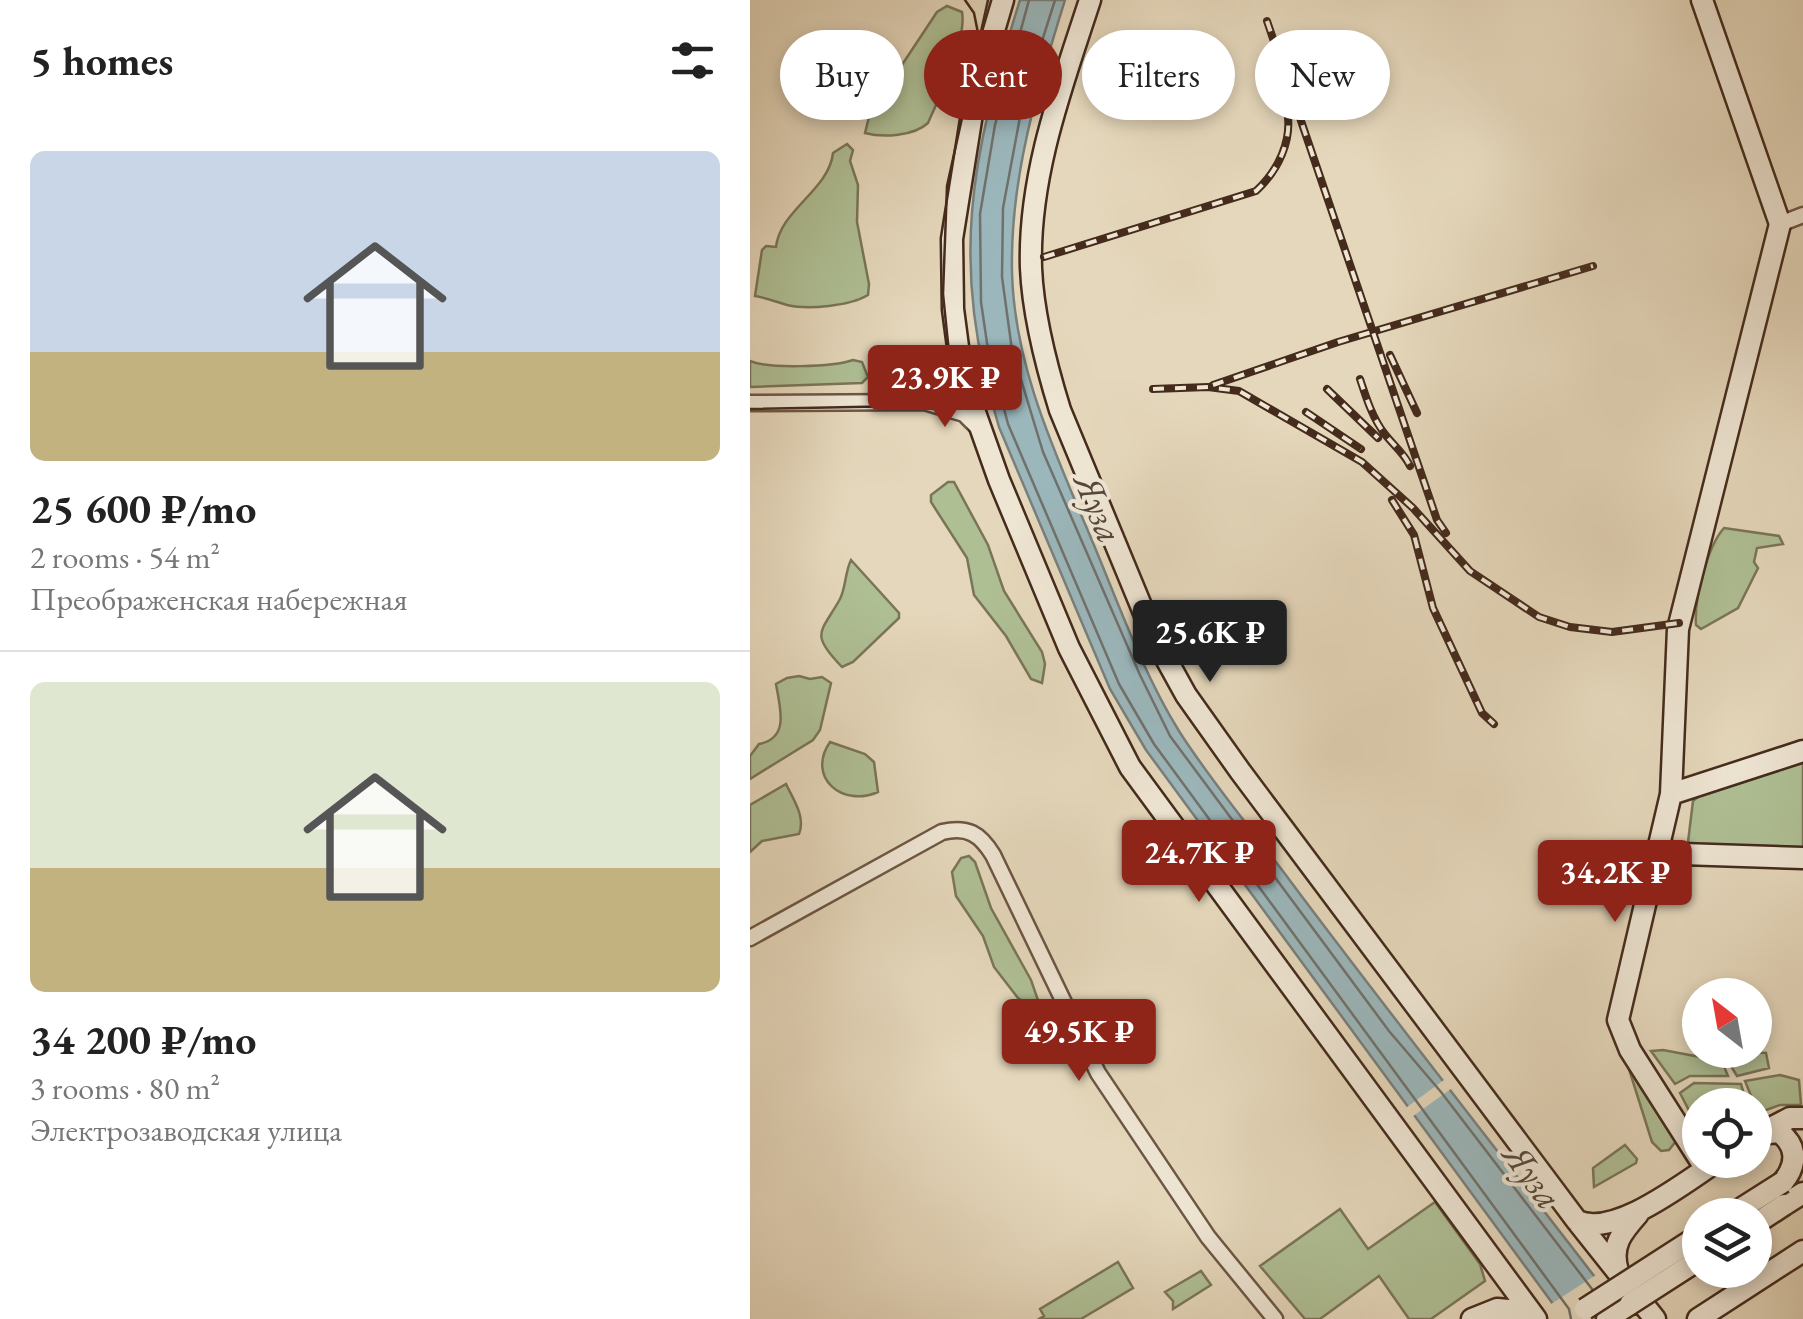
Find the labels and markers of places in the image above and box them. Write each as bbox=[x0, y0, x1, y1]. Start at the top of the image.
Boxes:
pin: 23.9K ₽ bbox=[853, 345, 1037, 430]
pin: 25.6K ₽ bbox=[1118, 600, 1302, 685]
pin: 24.7K ₽ bbox=[1107, 820, 1291, 905]
pin: 34.2K ₽ bbox=[1523, 840, 1707, 925]
pin: 49.5K ₽ bbox=[987, 999, 1171, 1084]

